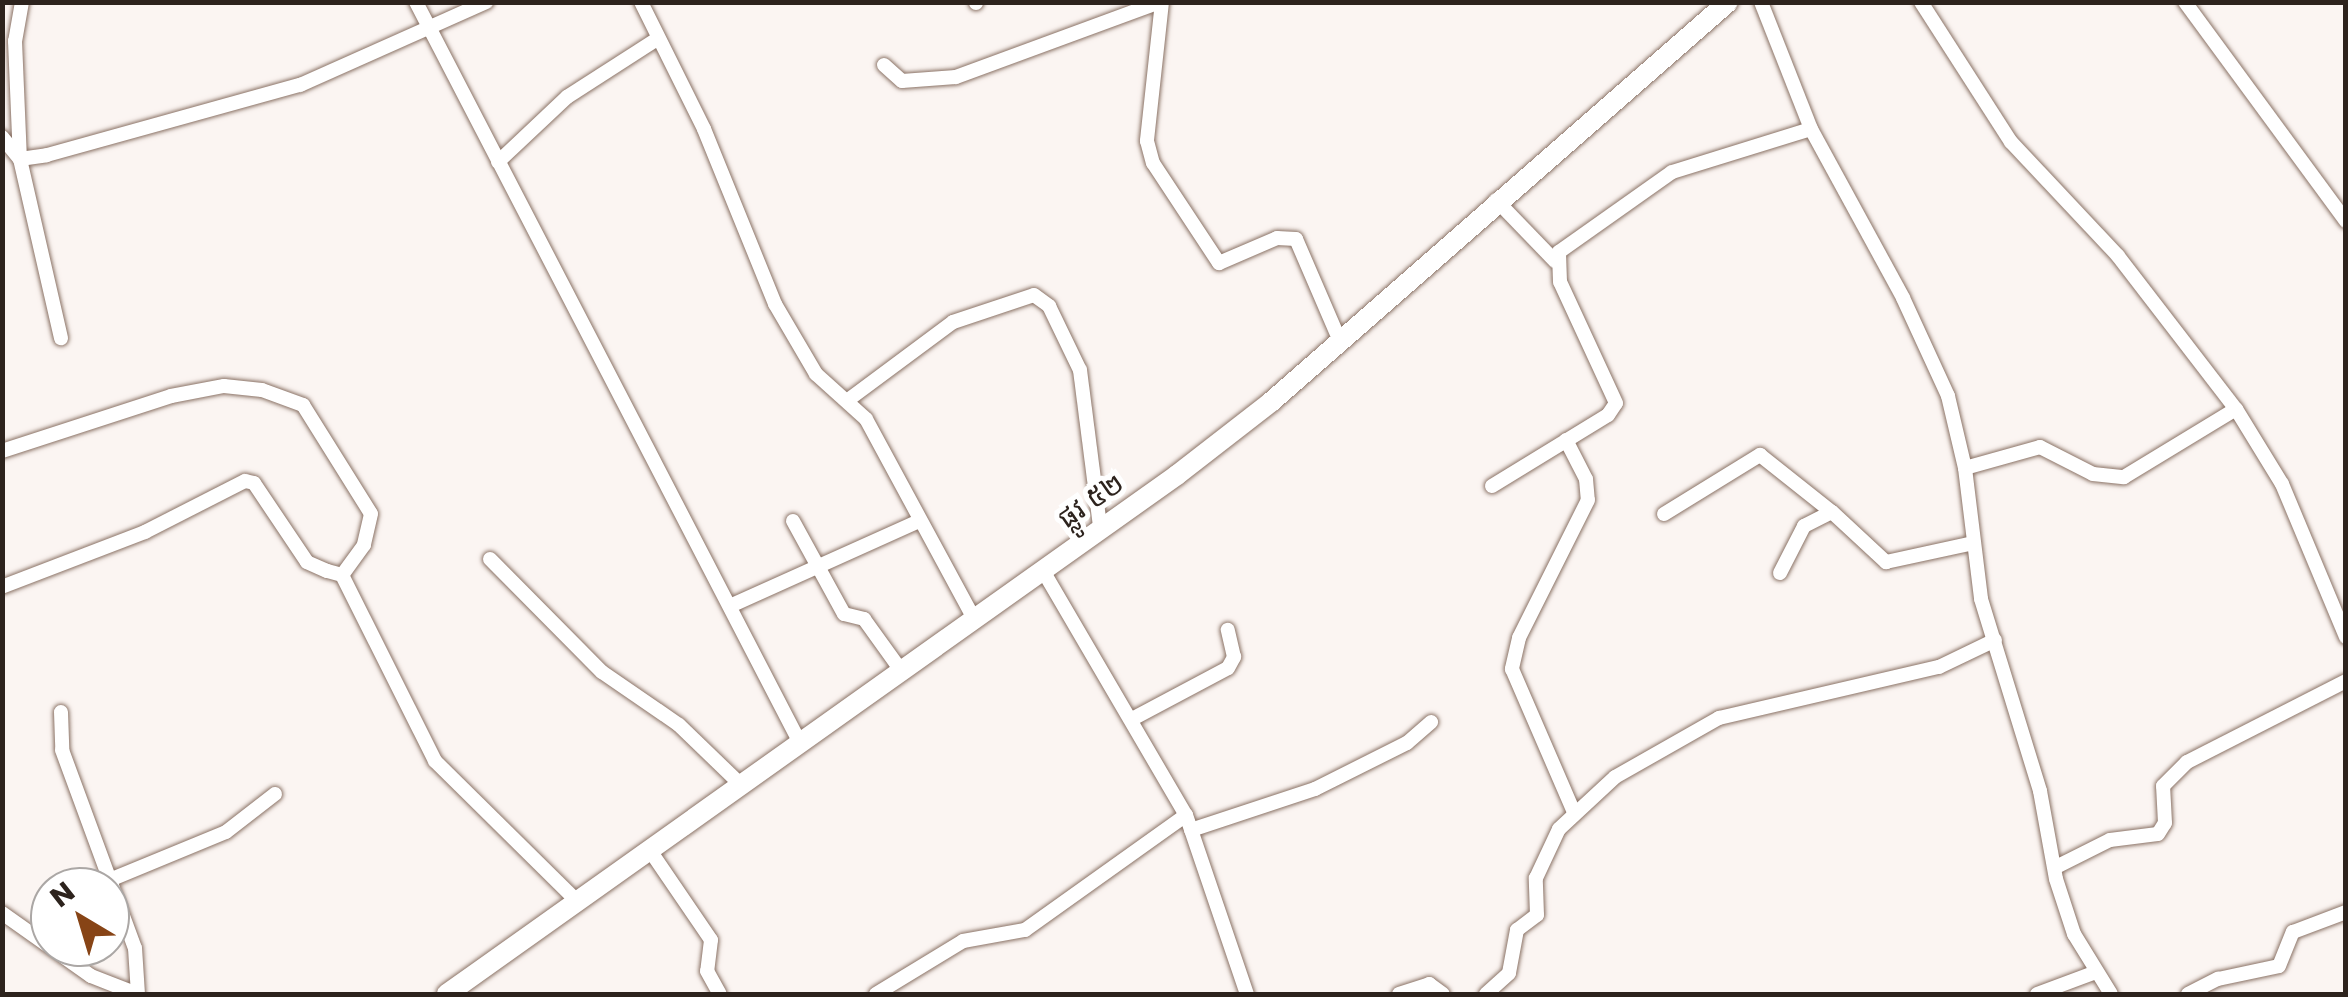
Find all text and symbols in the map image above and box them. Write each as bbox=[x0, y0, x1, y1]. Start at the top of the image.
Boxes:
street label: ផ្លូវ ៥២ bbox=[1051, 466, 1131, 536]
north arrow bbox=[30, 867, 130, 967]
text: N bbox=[42, 873, 83, 916]

